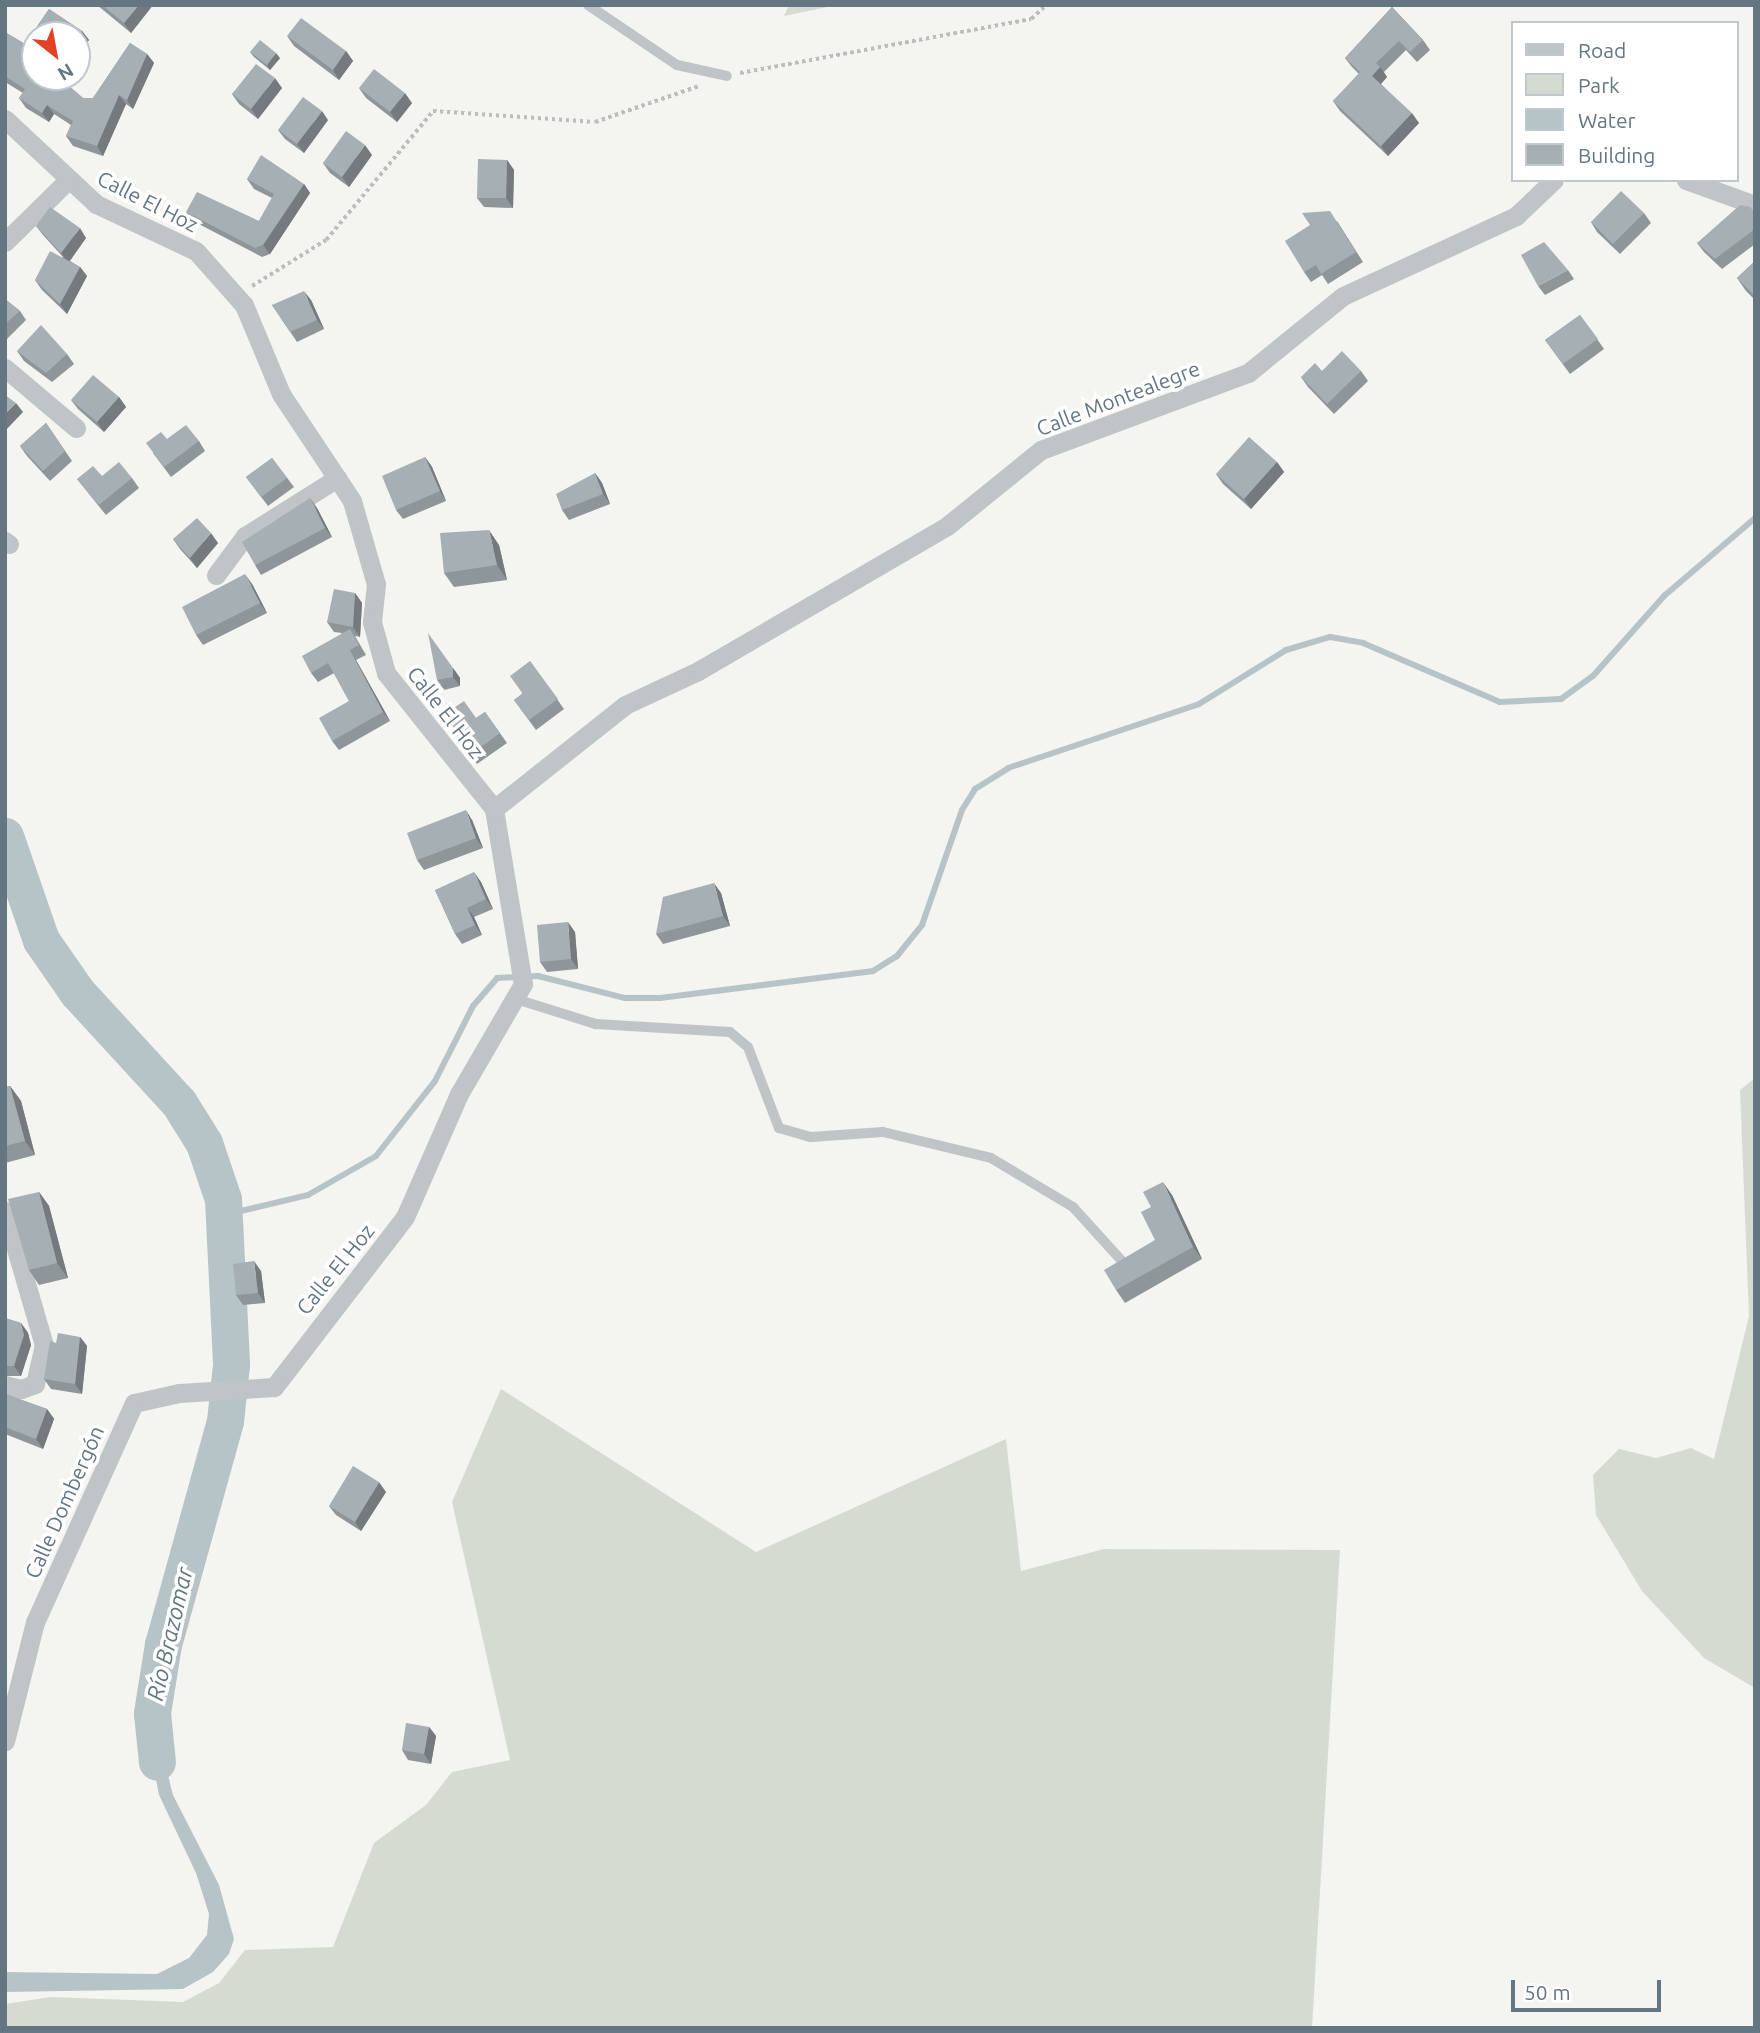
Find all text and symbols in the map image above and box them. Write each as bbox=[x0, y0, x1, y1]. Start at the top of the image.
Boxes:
north arrow bbox=[21, 21, 91, 91]
legend bbox=[1512, 21, 1739, 182]
text: Road bbox=[1578, 38, 1626, 62]
text: N bbox=[54, 59, 78, 85]
text: Park bbox=[1578, 73, 1620, 97]
text: Water bbox=[1578, 108, 1636, 132]
text: Building bbox=[1578, 143, 1655, 167]
street label: Calle El Hoz bbox=[93, 165, 203, 237]
street label: Calle Montealegre bbox=[1033, 355, 1203, 441]
street label: Calle El Hoz bbox=[402, 661, 490, 763]
street label: Calle El Hoz bbox=[291, 1218, 379, 1320]
street label: Calle Dombergón bbox=[19, 1422, 109, 1582]
water label: Río Brazomar bbox=[141, 1565, 199, 1703]
scale bar bbox=[1515, 1966, 1666, 2010]
text: 50 m bbox=[1524, 1980, 1571, 2004]

